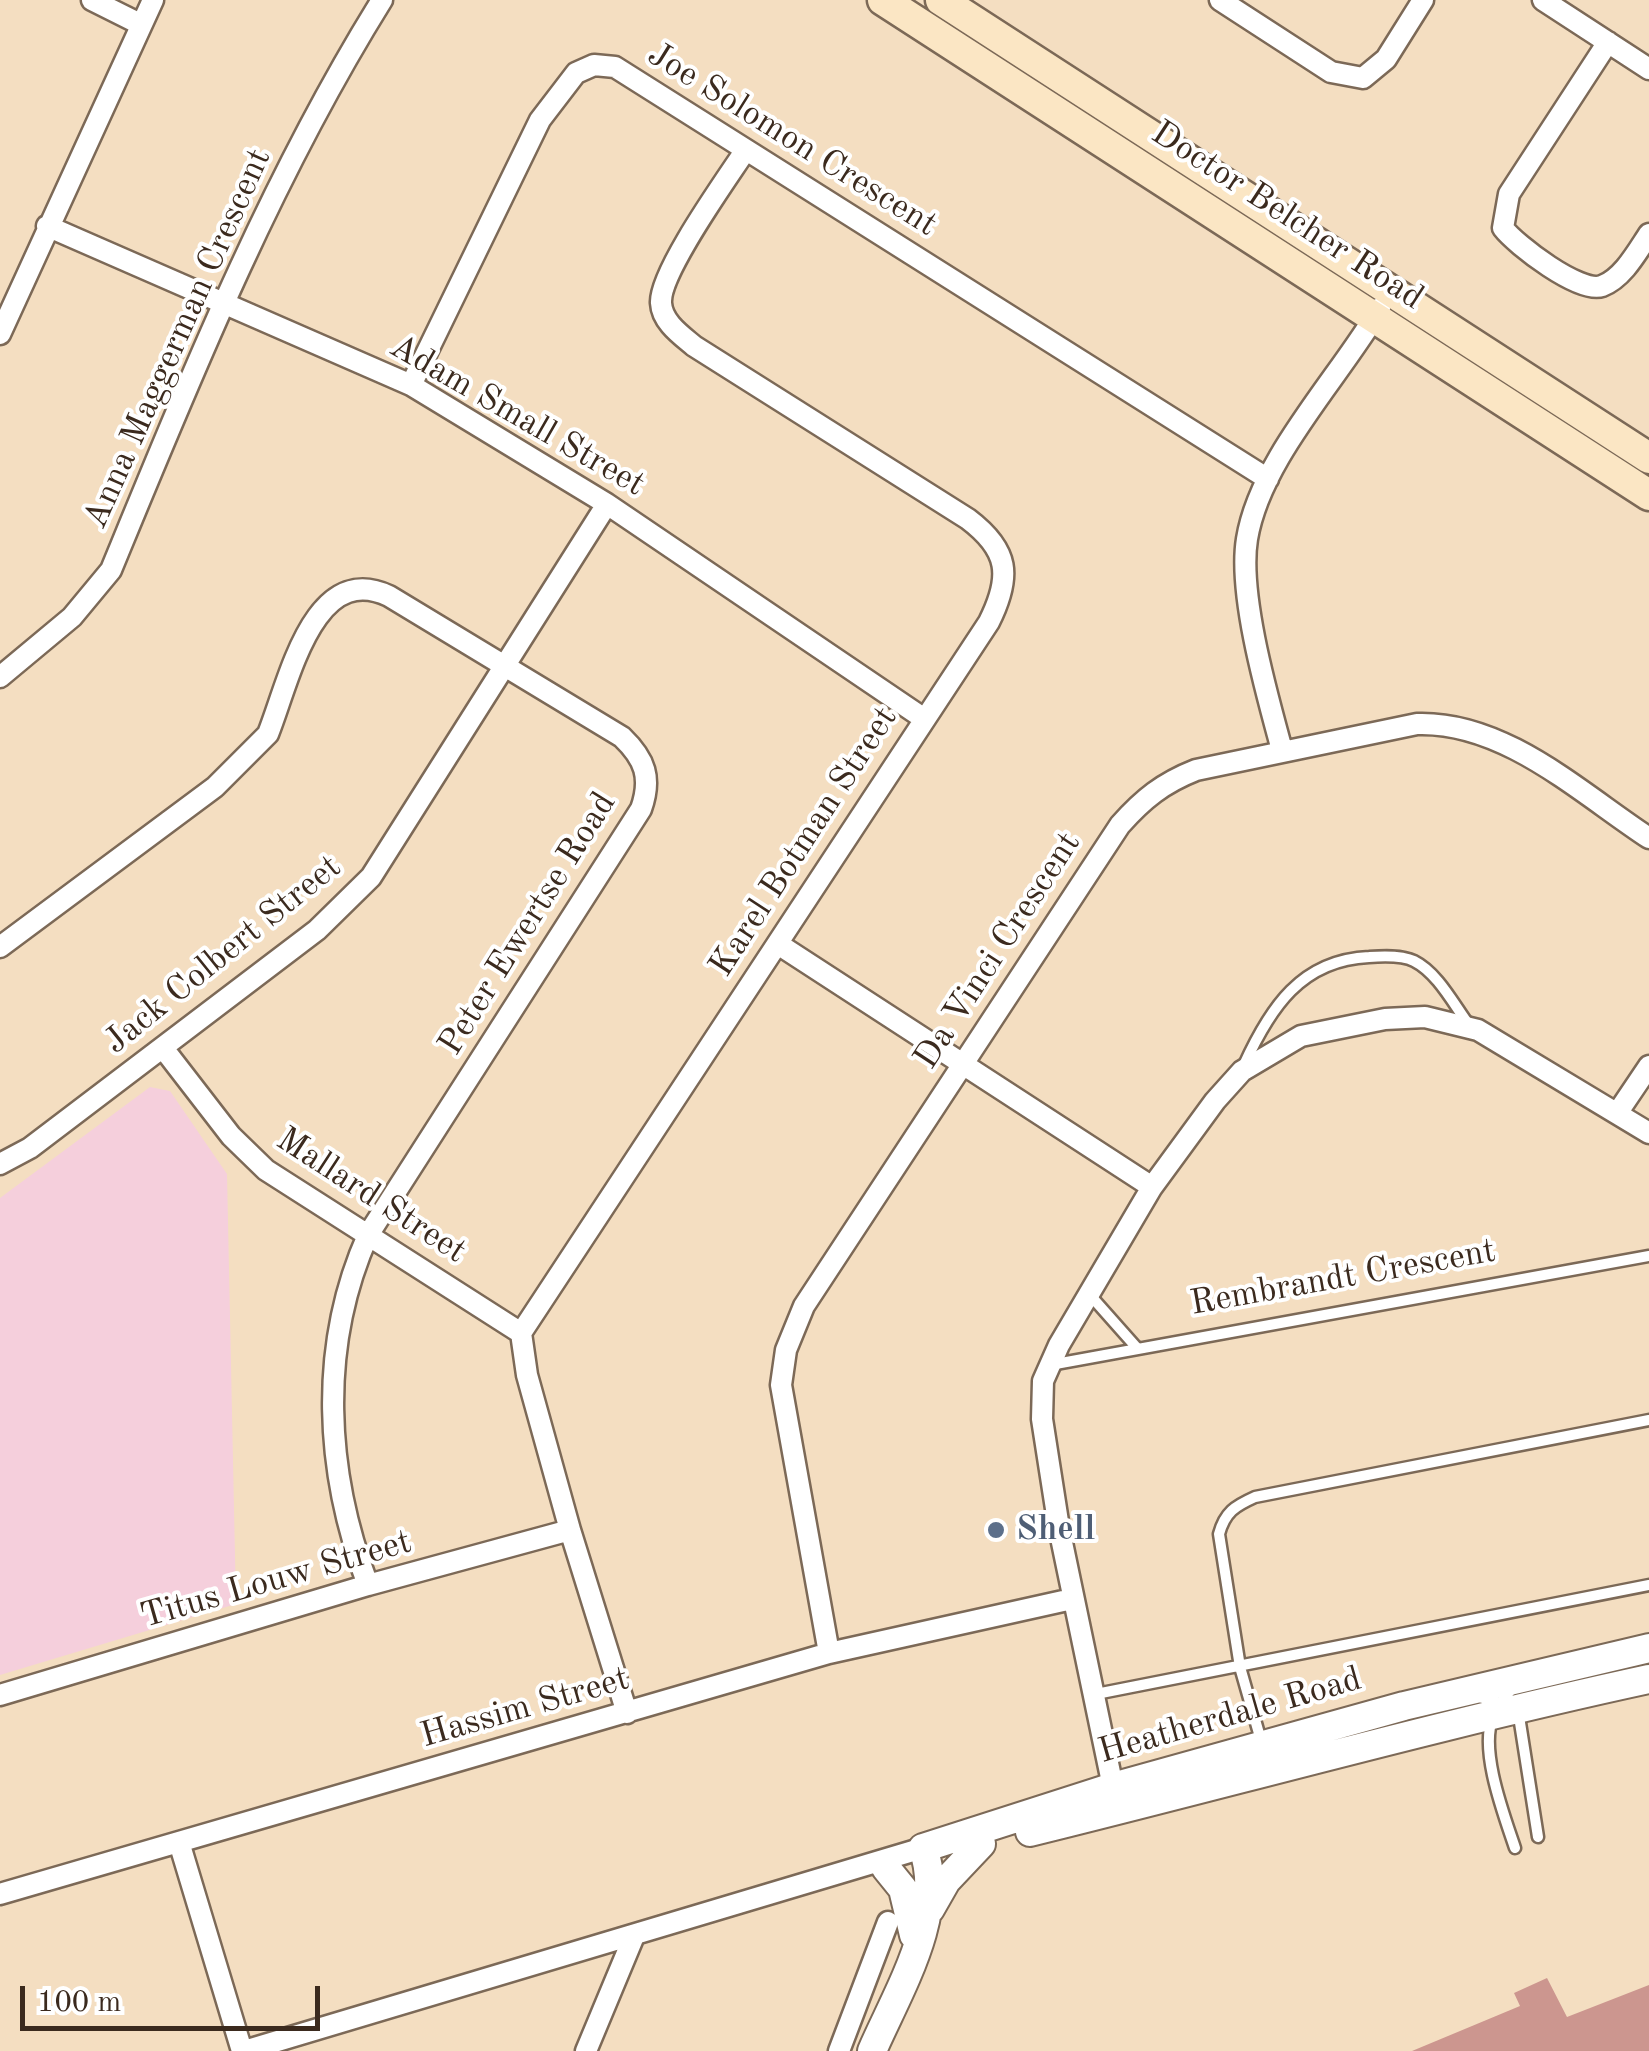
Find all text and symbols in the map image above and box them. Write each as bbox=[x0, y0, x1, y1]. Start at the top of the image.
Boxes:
street label: Joe Solomon Crescent bbox=[639, 34, 945, 246]
street label: Doctor Belcher Road bbox=[1143, 112, 1431, 320]
street label: Anna Maggerman Crescent bbox=[75, 142, 281, 536]
street label: Adam Small Street bbox=[382, 326, 652, 506]
street label: Karel Botman Street bbox=[701, 699, 907, 985]
street label: Peter Ewertse Road bbox=[430, 785, 626, 1063]
street label: Da Vinci Crescent bbox=[906, 825, 1090, 1077]
street label: Jack Colbert Street bbox=[96, 847, 350, 1063]
street label: Mallard Street bbox=[268, 1119, 474, 1273]
street label: Rembrandt Crescent bbox=[1187, 1230, 1499, 1326]
place label: Shell bbox=[1016, 1509, 1095, 1551]
marker: Shell bbox=[985, 1519, 1007, 1541]
street label: Titus Louw Street bbox=[136, 1521, 416, 1639]
street label: Hassim Street bbox=[416, 1658, 634, 1758]
street label: Heatherdale Road bbox=[1094, 1658, 1366, 1774]
scale bar bbox=[25, 1966, 325, 2028]
text: 100 m bbox=[37, 1988, 121, 2018]

